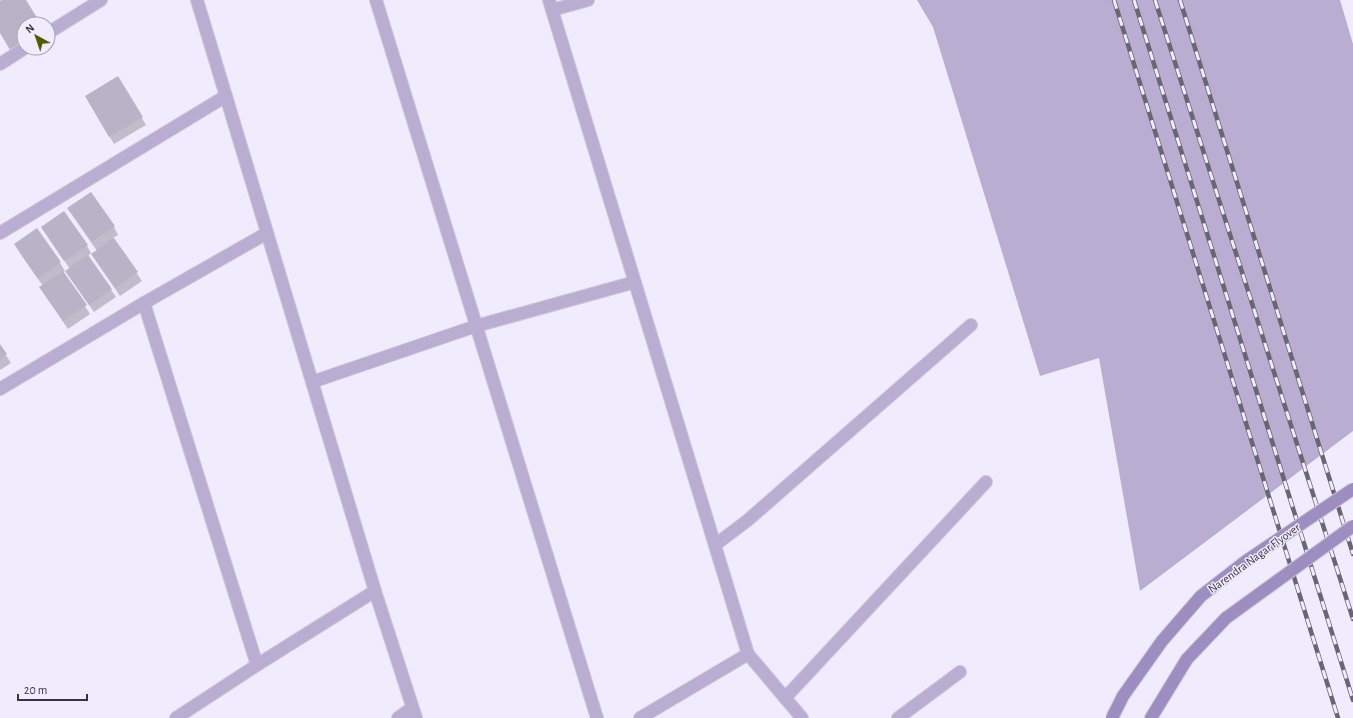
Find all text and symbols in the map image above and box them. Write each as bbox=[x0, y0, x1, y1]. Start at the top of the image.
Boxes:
north arrow bbox=[16, 16, 56, 56]
text: N bbox=[23, 22, 36, 35]
street label: Narendra Nagar Flyover bbox=[1206, 521, 1303, 596]
scale bar bbox=[18, 676, 87, 702]
text: 20 m bbox=[24, 684, 47, 696]

